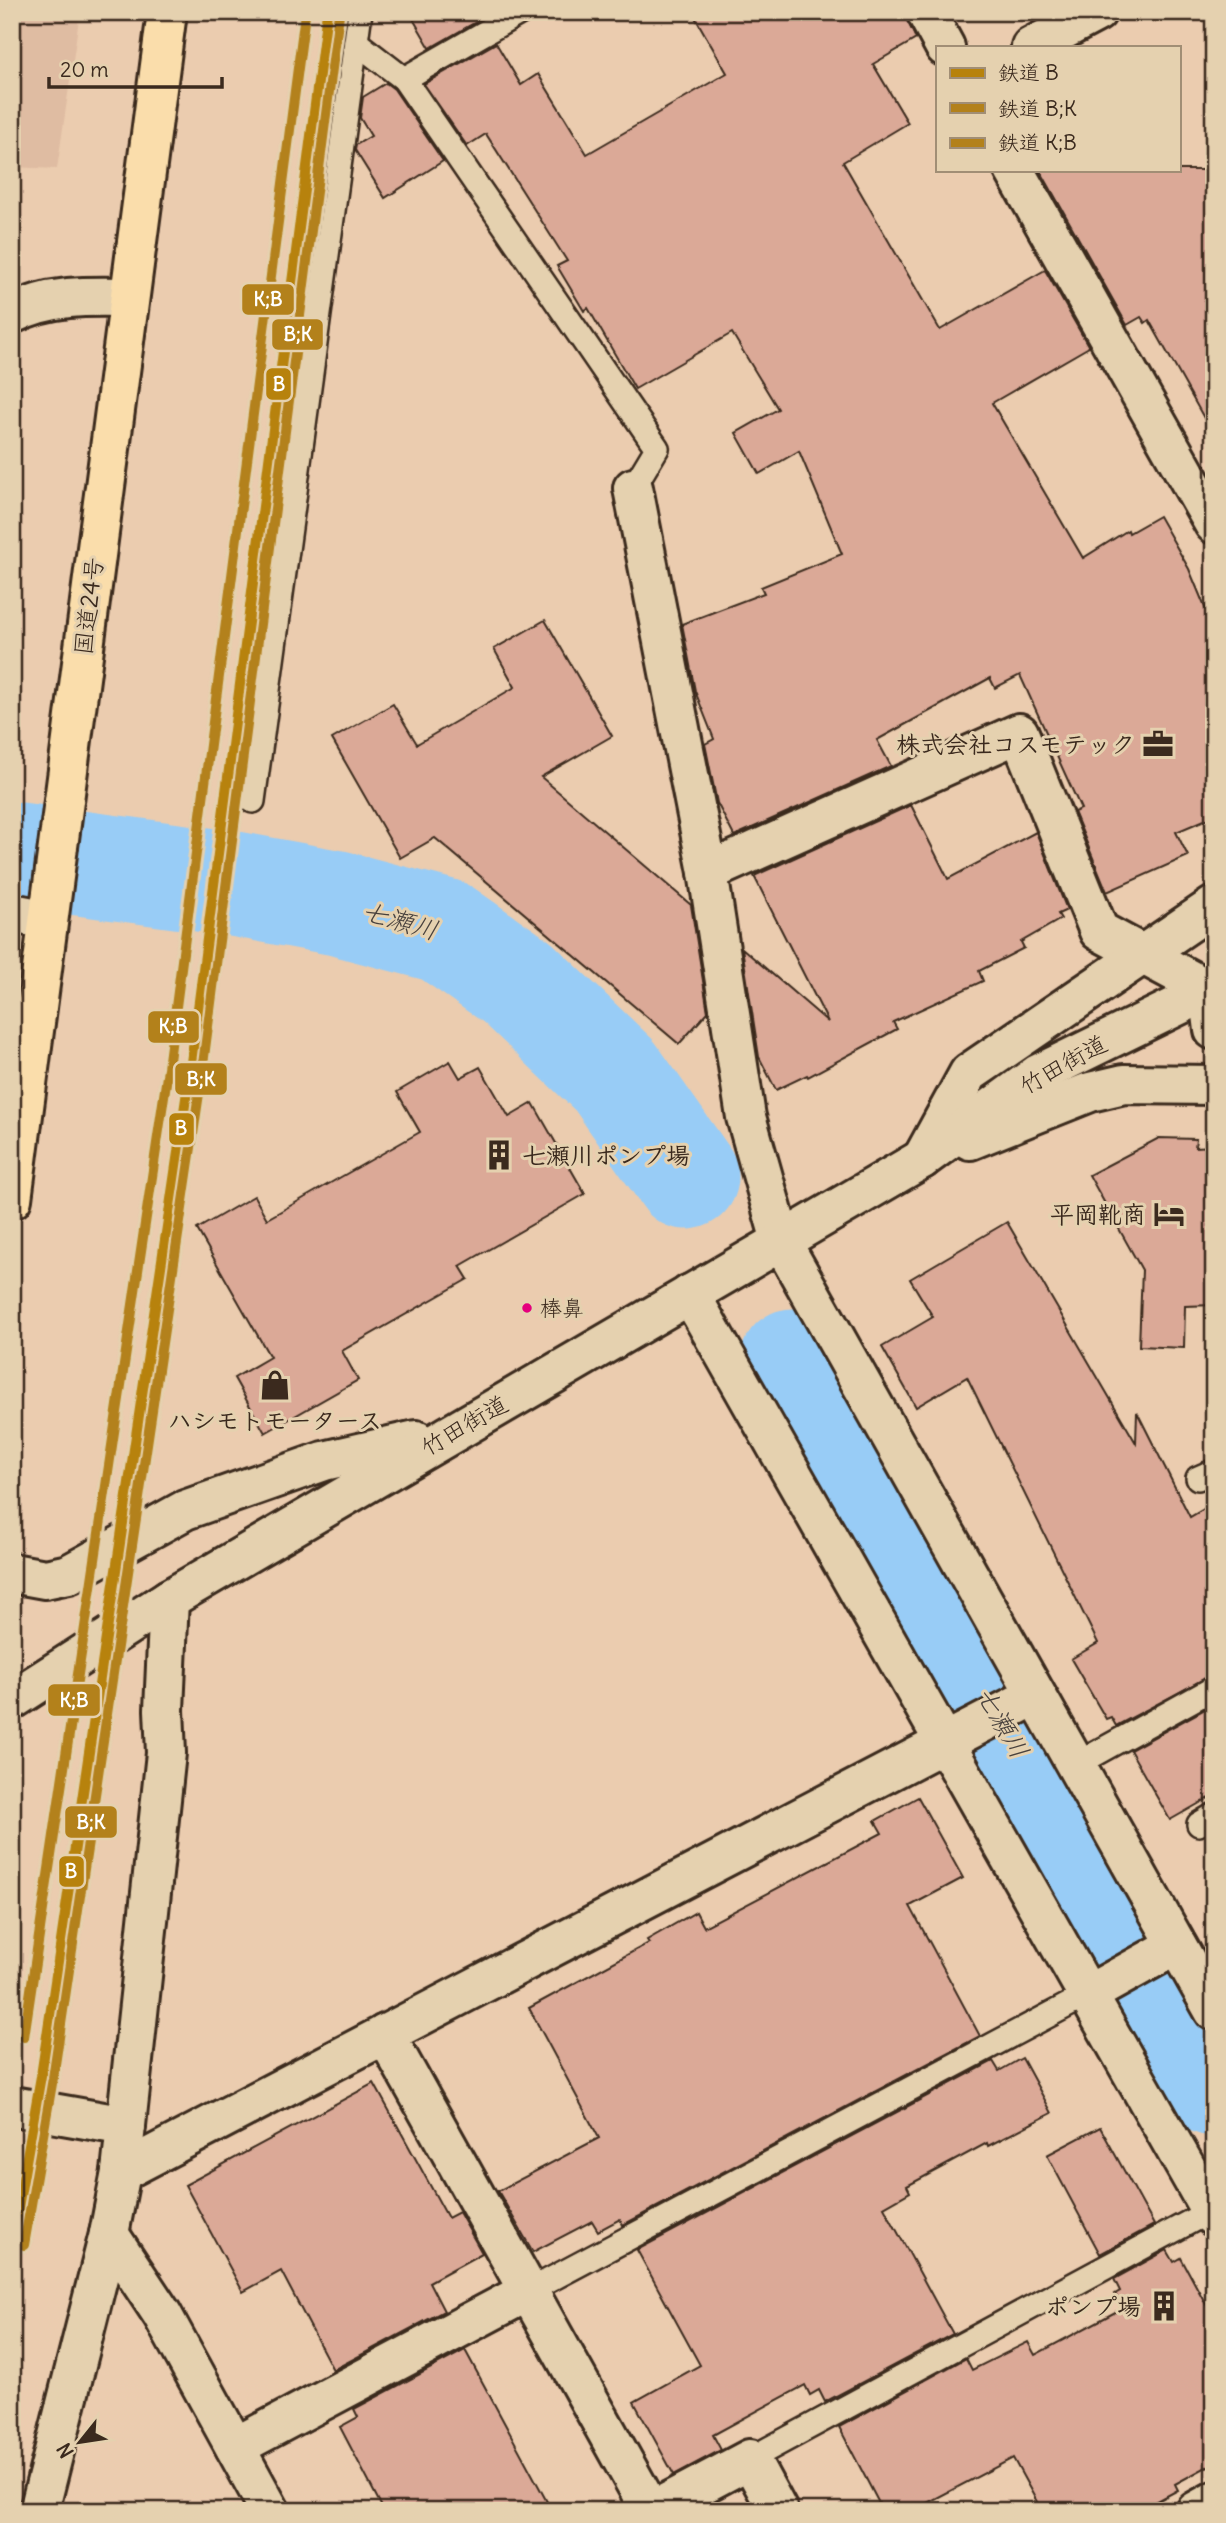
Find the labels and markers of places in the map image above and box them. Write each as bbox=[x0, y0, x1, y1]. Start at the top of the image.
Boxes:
office icon: 株式会社コスモテック bbox=[1141, 727, 1175, 761]
place label: 株式会社コスモテック bbox=[896, 729, 1135, 759]
building icon: 七瀬川ポンプ場 bbox=[482, 1138, 516, 1172]
place label: 七瀬川ポンプ場 bbox=[522, 1140, 690, 1170]
hotel icon: 平岡靴商 bbox=[1152, 1197, 1186, 1231]
place label: 平岡靴商 bbox=[1050, 1199, 1146, 1229]
place label: 棒鼻 bbox=[540, 1294, 584, 1322]
marker: 棒鼻 bbox=[520, 1301, 534, 1315]
shop icon: ハシモトモータース bbox=[258, 1368, 292, 1402]
place label: ハシモトモータース bbox=[168, 1405, 382, 1435]
building icon: ポンプ場 bbox=[1147, 2289, 1181, 2323]
place label: ポンプ場 bbox=[1045, 2291, 1141, 2321]

